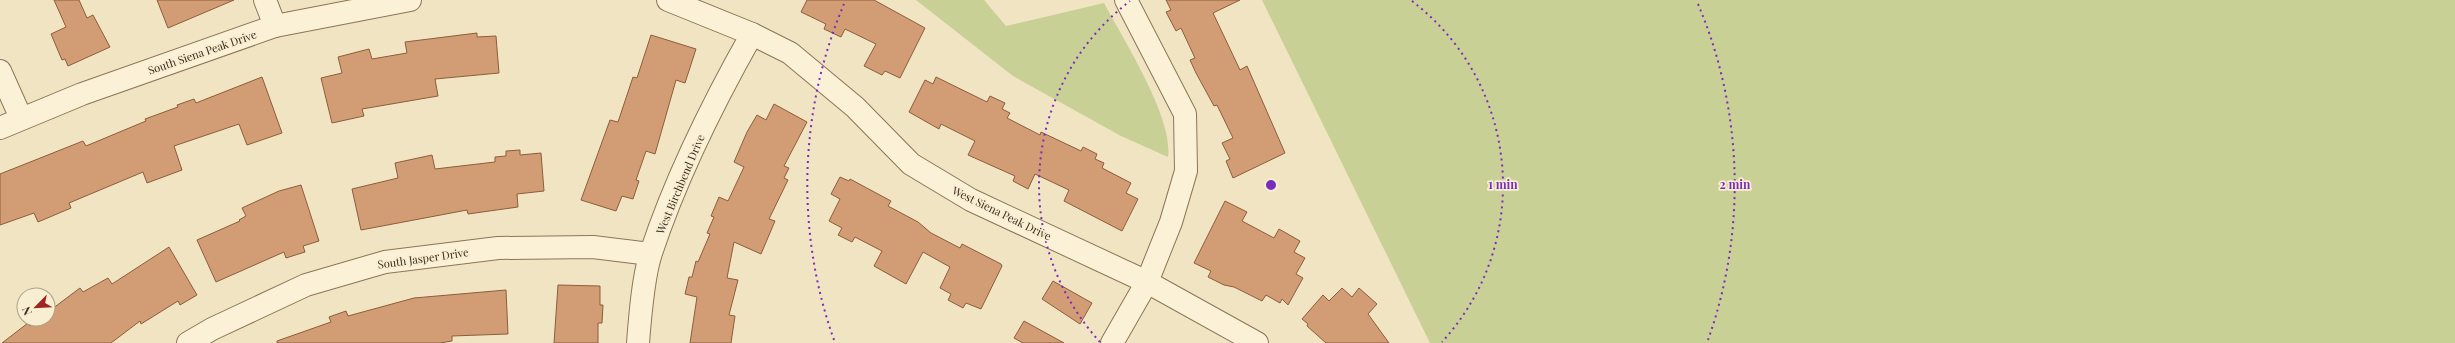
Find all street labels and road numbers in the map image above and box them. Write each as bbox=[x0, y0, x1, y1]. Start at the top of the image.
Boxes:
street label: South Siena Peak Drive bbox=[146, 26, 259, 78]
street label: West Birchbend Drive bbox=[652, 131, 708, 237]
street label: West Siena Peak Drive bbox=[949, 182, 1054, 244]
street label: South Jasper Drive bbox=[377, 244, 470, 272]

